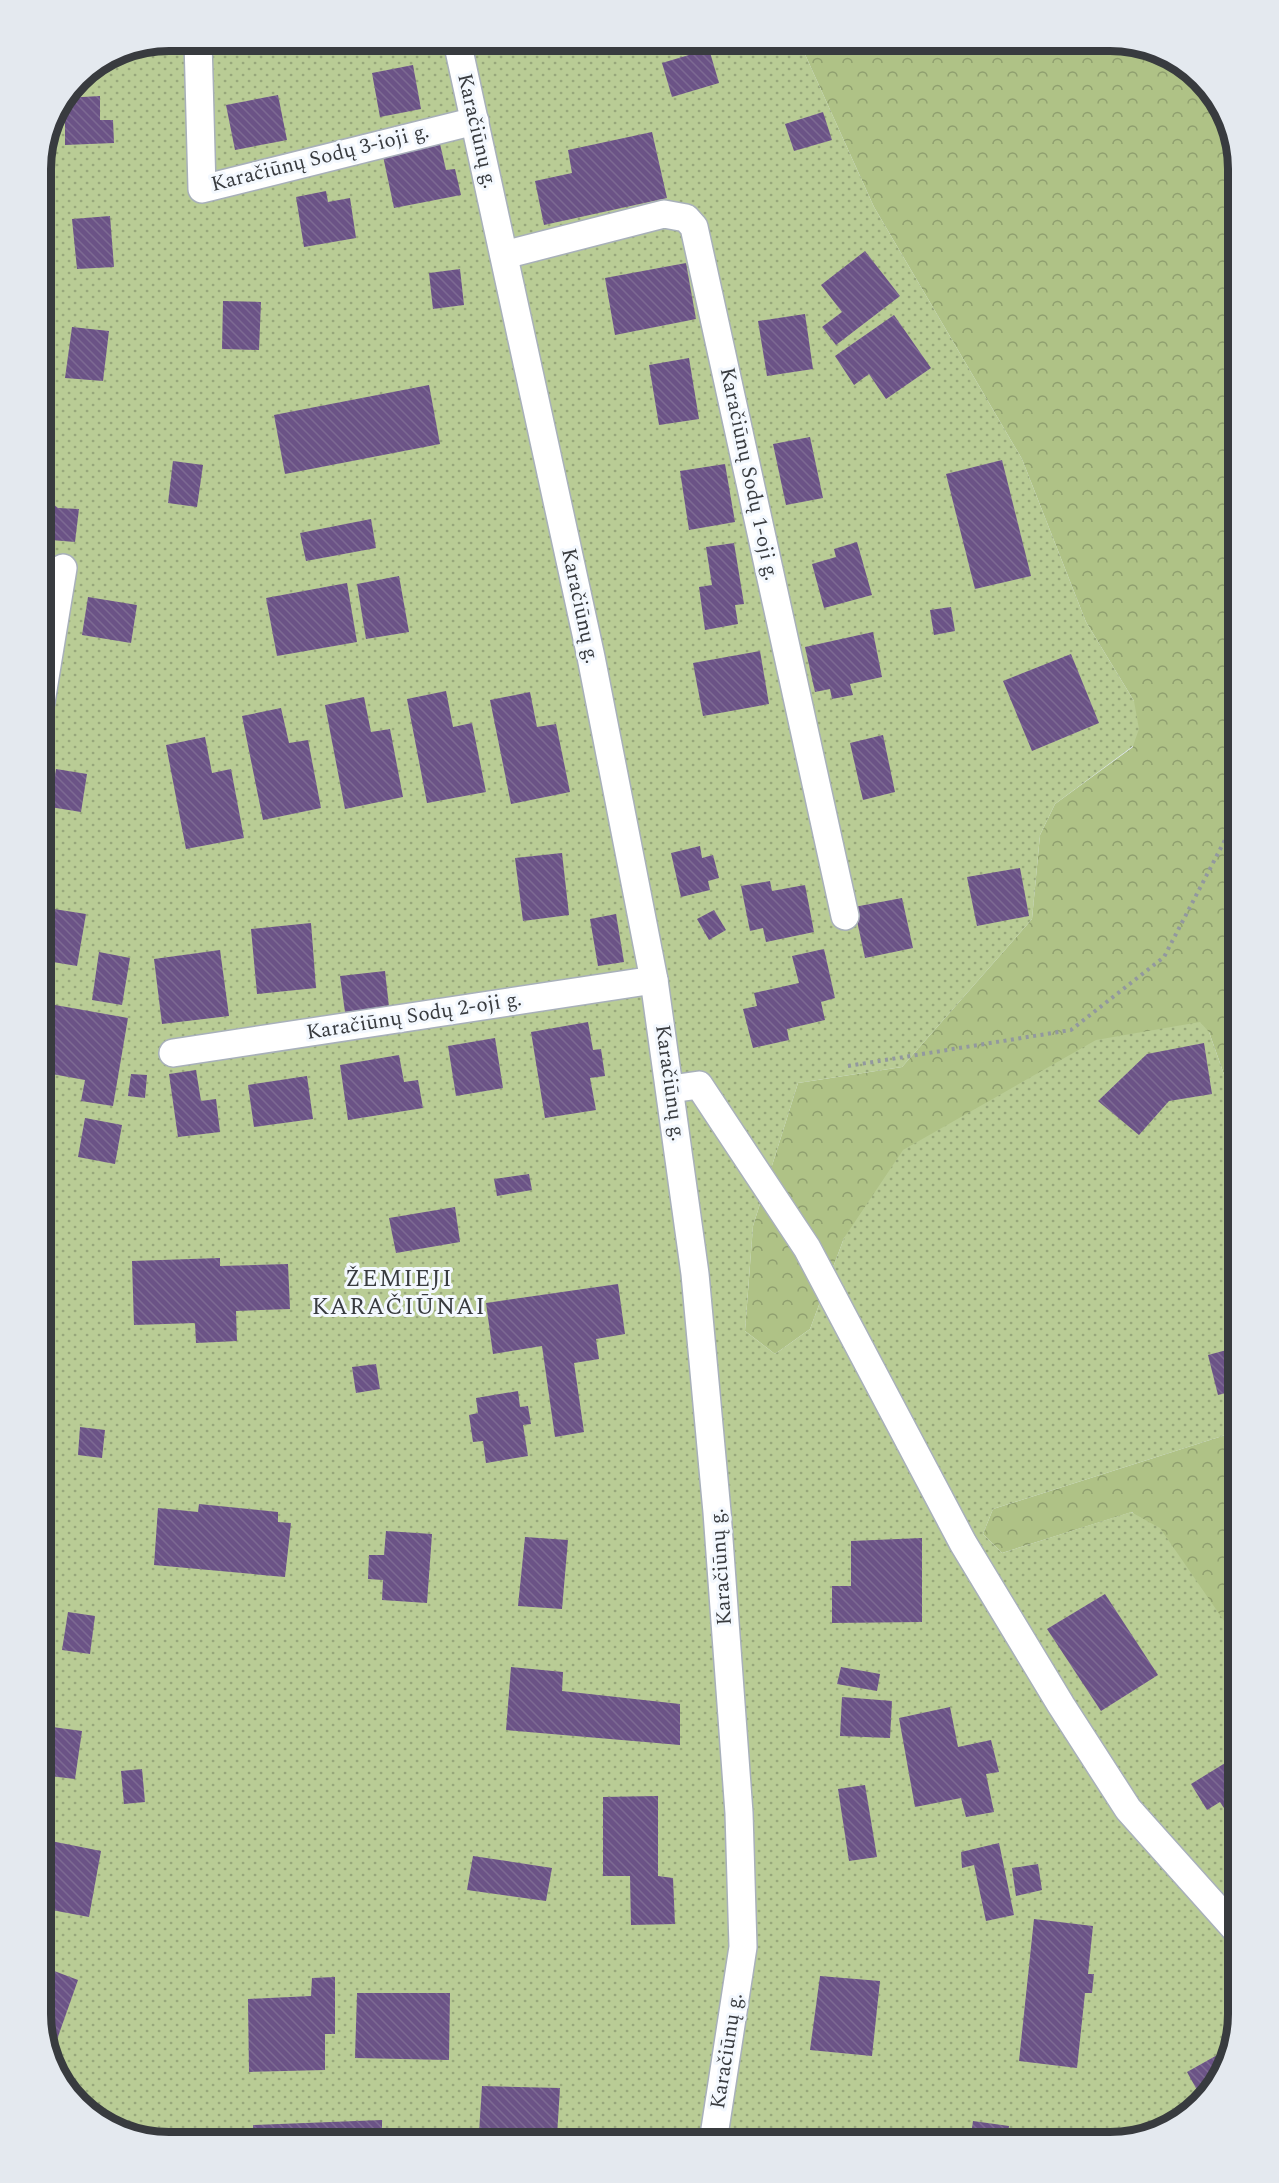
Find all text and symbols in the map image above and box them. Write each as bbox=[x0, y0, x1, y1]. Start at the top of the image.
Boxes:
street label: Karačiūnų g. bbox=[448, 70, 506, 192]
street label: Karačiūnų Sodų 3-ioji g. bbox=[208, 115, 432, 201]
street label: Karačiūnų Sodų 1-oji g. bbox=[711, 364, 787, 584]
street label: Karačiūnų g. bbox=[552, 545, 608, 667]
street label: Karačiūnų Sodų 2-oji g. bbox=[304, 983, 524, 1049]
street label: Karačiūnų g. bbox=[646, 1023, 694, 1143]
district label: ŽEMIEJI KARAČIŪNAI bbox=[312, 1261, 486, 1325]
street label: Karačiūnų g. bbox=[701, 1507, 741, 1627]
street label: Karačiūnų g. bbox=[702, 1991, 752, 2111]

